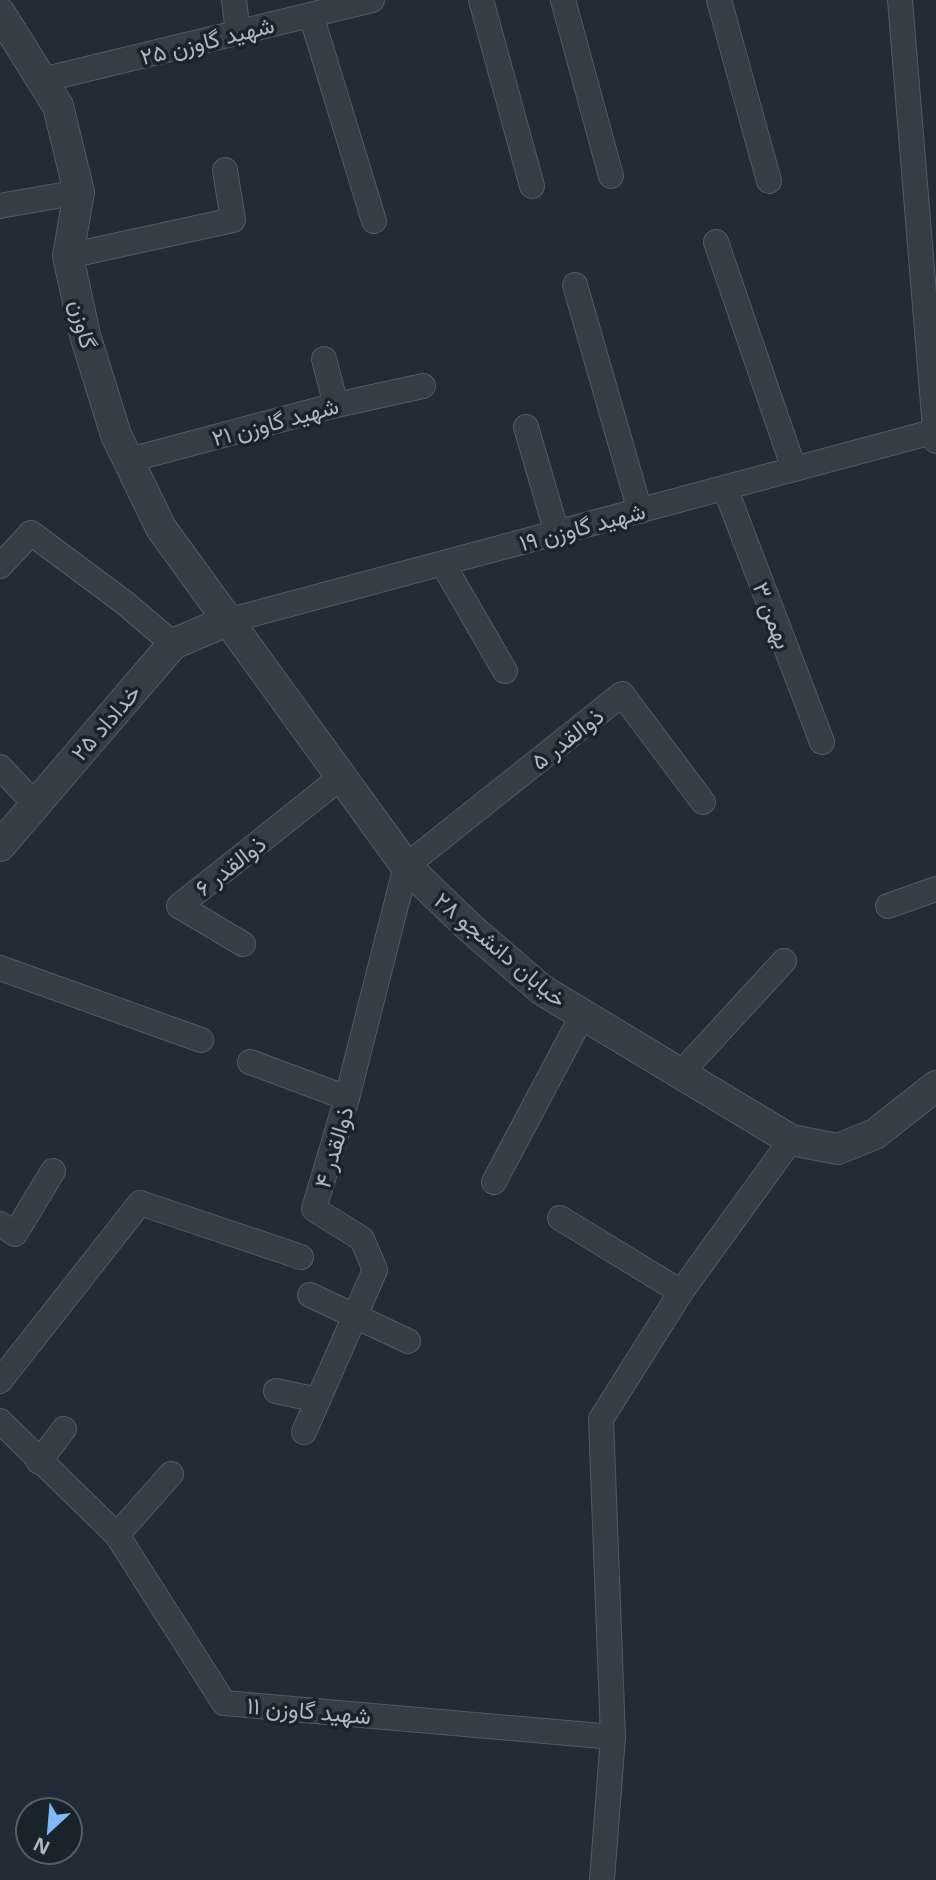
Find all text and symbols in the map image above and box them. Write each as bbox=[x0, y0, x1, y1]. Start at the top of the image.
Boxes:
street label: شهید گاوزن ۲۵ bbox=[137, 8, 277, 72]
street label: گاوزن bbox=[63, 296, 105, 352]
street label: شهید گاوزن ۲۱ bbox=[208, 389, 342, 453]
street label: شهید گاوزن ۱۹ bbox=[516, 494, 648, 558]
street label: بهمن ۳ bbox=[746, 577, 800, 653]
street label: خداداد ۲۵ bbox=[63, 677, 147, 767]
street label: ذوالقدر ۵ bbox=[524, 699, 610, 777]
street label: ذوالقدر ۶ bbox=[188, 827, 272, 903]
street label: خیابان دانشجو ۲۸ bbox=[428, 884, 574, 1014]
street label: ذوالقدر ۴ bbox=[305, 1102, 361, 1192]
street label: شهید گاوزن ۱۱ bbox=[246, 1689, 372, 1731]
north arrow bbox=[14, 1796, 84, 1866]
text: N bbox=[29, 1831, 54, 1861]

